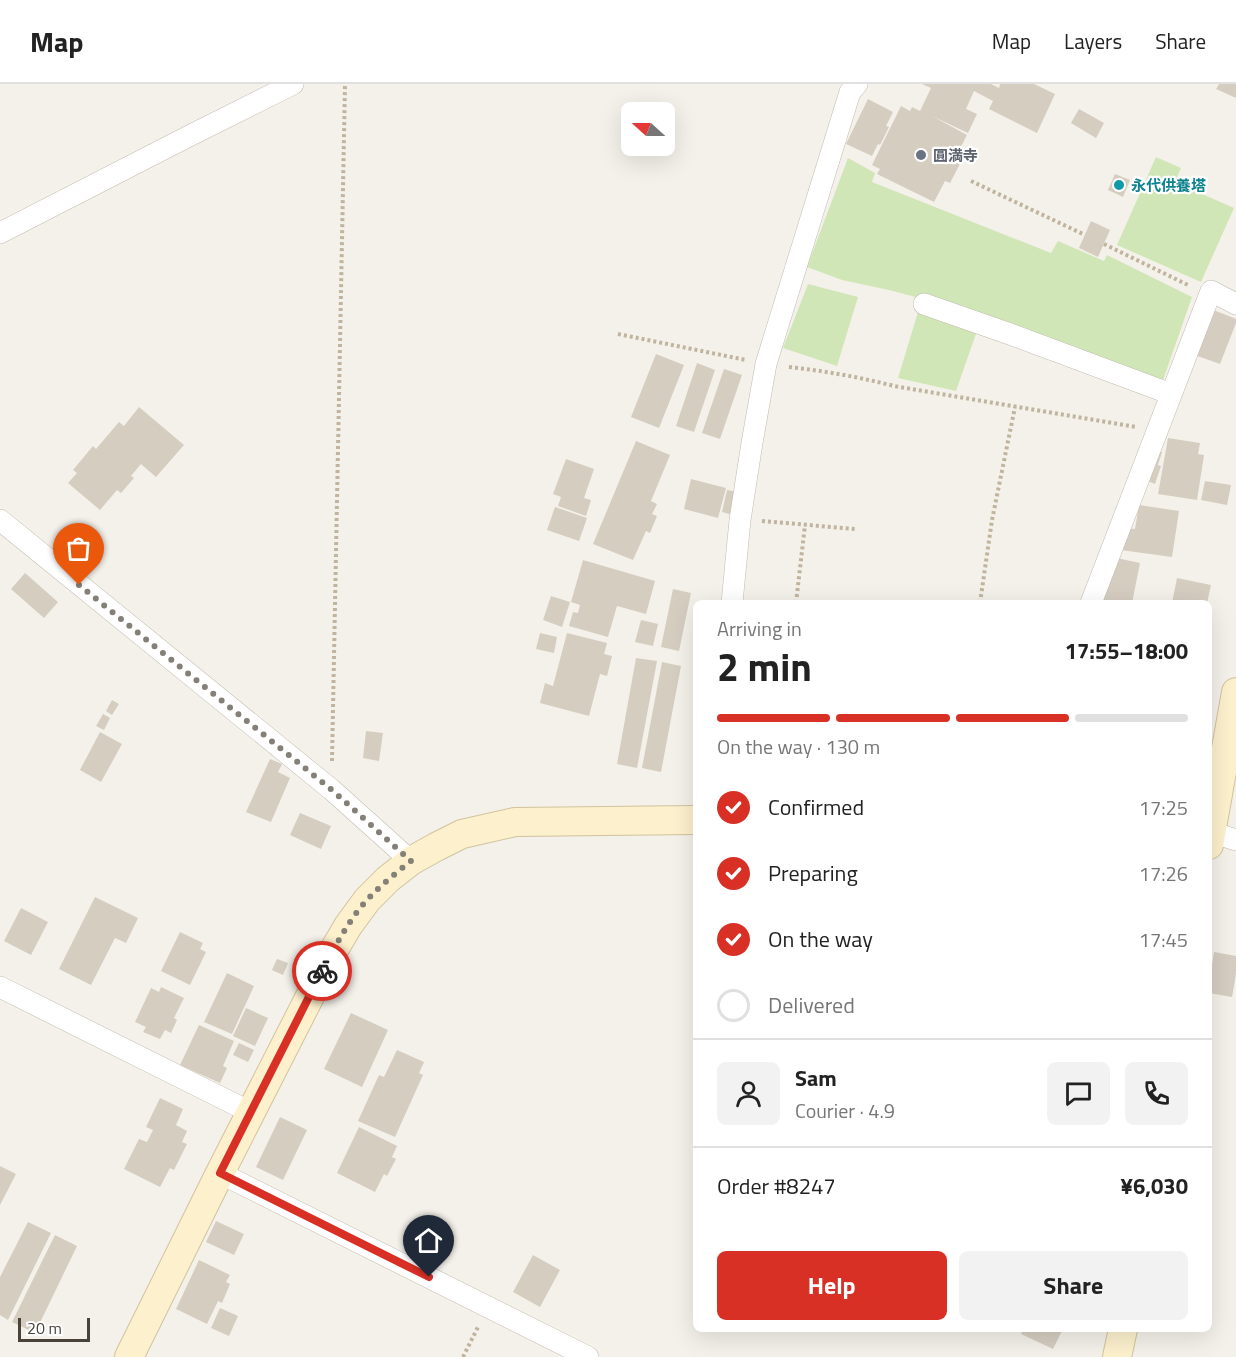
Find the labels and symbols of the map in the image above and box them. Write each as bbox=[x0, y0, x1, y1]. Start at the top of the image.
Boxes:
north arrow bbox=[621, 102, 675, 156]
place label: 圓満寺 bbox=[933, 144, 978, 167]
marker: 圓満寺 bbox=[914, 148, 928, 162]
place label: 永代供養塔 bbox=[1131, 174, 1206, 197]
marker: 永代供養塔 bbox=[1112, 178, 1126, 192]
pin bbox=[53, 523, 104, 585]
courier bbox=[292, 941, 352, 1001]
pin bbox=[403, 1215, 454, 1277]
scale bar bbox=[18, 1315, 90, 1342]

